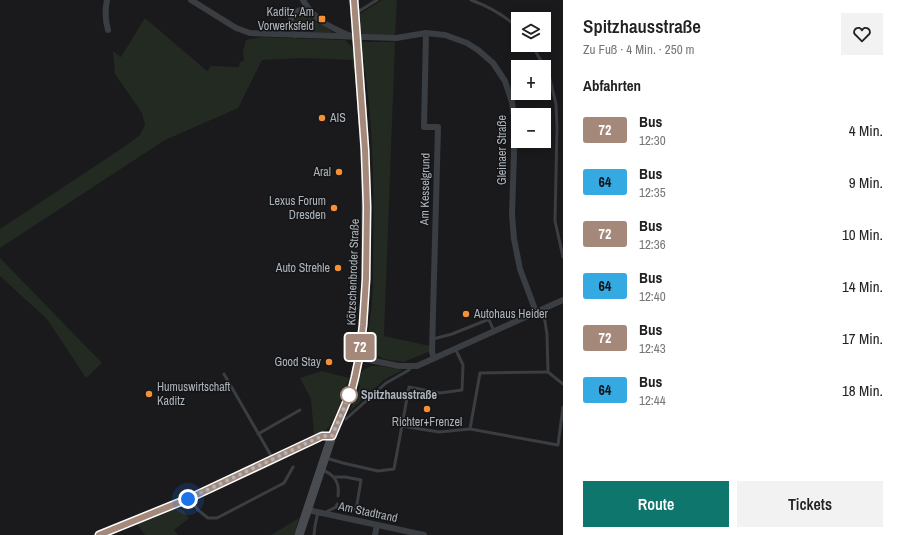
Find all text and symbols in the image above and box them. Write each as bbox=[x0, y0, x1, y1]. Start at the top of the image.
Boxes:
place label: Kaditz, Am Vorwerksfeld bbox=[258, 4, 314, 34]
map controls bbox=[511, 12, 551, 148]
button: layers bbox=[511, 12, 551, 52]
text: Spitzhausstraße bbox=[583, 13, 701, 39]
button: heart bbox=[841, 13, 883, 55]
marker: Kaditz, Am Vorwerksfeld bbox=[317, 14, 327, 24]
text: Zu Fuß · 4 Min. · 250 m bbox=[583, 41, 694, 58]
button: + bbox=[511, 60, 551, 100]
text: Abfahrten bbox=[583, 75, 641, 96]
button: − bbox=[511, 108, 551, 148]
place label: AIS bbox=[329, 110, 346, 126]
text: Bus bbox=[639, 111, 662, 132]
marker: AIS bbox=[317, 113, 327, 123]
street label: Gleinaer Straße bbox=[494, 115, 510, 185]
text: 4 Min. bbox=[849, 120, 883, 141]
text: 72 bbox=[599, 121, 611, 139]
text: 12:30 bbox=[639, 132, 666, 149]
street label: Am Kesselgrund bbox=[416, 153, 434, 226]
text: Bus bbox=[639, 163, 662, 184]
place label: Aral bbox=[313, 164, 331, 180]
marker: Aral bbox=[334, 167, 344, 177]
text: 9 Min. bbox=[849, 172, 883, 193]
text: 64 bbox=[599, 173, 611, 191]
text: 12:35 bbox=[639, 184, 666, 201]
place label: Lexus Forum Dresden bbox=[269, 193, 326, 223]
marker: Lexus Forum Dresden bbox=[329, 203, 339, 213]
text: Bus bbox=[639, 215, 662, 236]
street label: Kötzschenbroder Straße bbox=[343, 218, 363, 326]
text: 10 Min. bbox=[842, 224, 883, 245]
text: 72 bbox=[599, 225, 611, 243]
text: 12:36 bbox=[639, 236, 666, 253]
place label: Auto Strehle bbox=[275, 260, 330, 276]
marker: Auto Strehle bbox=[333, 263, 343, 273]
text: Bus bbox=[639, 267, 662, 288]
text: 14 Min. bbox=[842, 276, 883, 297]
text: 64 bbox=[599, 277, 611, 295]
text: 12:40 bbox=[639, 288, 666, 305]
place label: Autohaus Heider bbox=[473, 306, 549, 322]
marker: Autohaus Heider bbox=[461, 309, 471, 319]
text: Bus bbox=[639, 319, 662, 340]
text: 17 Min. bbox=[842, 328, 883, 349]
text: 72 bbox=[599, 329, 611, 347]
line badge: 72 bbox=[342, 334, 378, 360]
text: 72 bbox=[354, 338, 366, 356]
text: 12:43 bbox=[639, 340, 666, 357]
place label: Good Stay bbox=[274, 354, 321, 370]
marker: Good Stay bbox=[324, 357, 334, 367]
text: Bus bbox=[639, 371, 662, 392]
place label: Humuswirtschaft Kaditz bbox=[157, 379, 231, 409]
text: 18 Min. bbox=[842, 380, 883, 401]
text: 64 bbox=[599, 381, 611, 399]
marker: Spitzhausstraße bbox=[340, 386, 358, 404]
place label: Spitzhausstraße bbox=[361, 387, 438, 403]
marker: Humuswirtschaft Kaditz bbox=[144, 389, 154, 399]
text: 12:44 bbox=[639, 392, 666, 409]
marker: Richter+Frenzel bbox=[422, 404, 432, 414]
place label: Richter+Frenzel bbox=[392, 414, 462, 430]
button: Route bbox=[583, 481, 729, 527]
button: Tickets bbox=[737, 481, 883, 527]
your location bbox=[178, 489, 198, 509]
street label: Am Stadtrand bbox=[336, 498, 399, 526]

